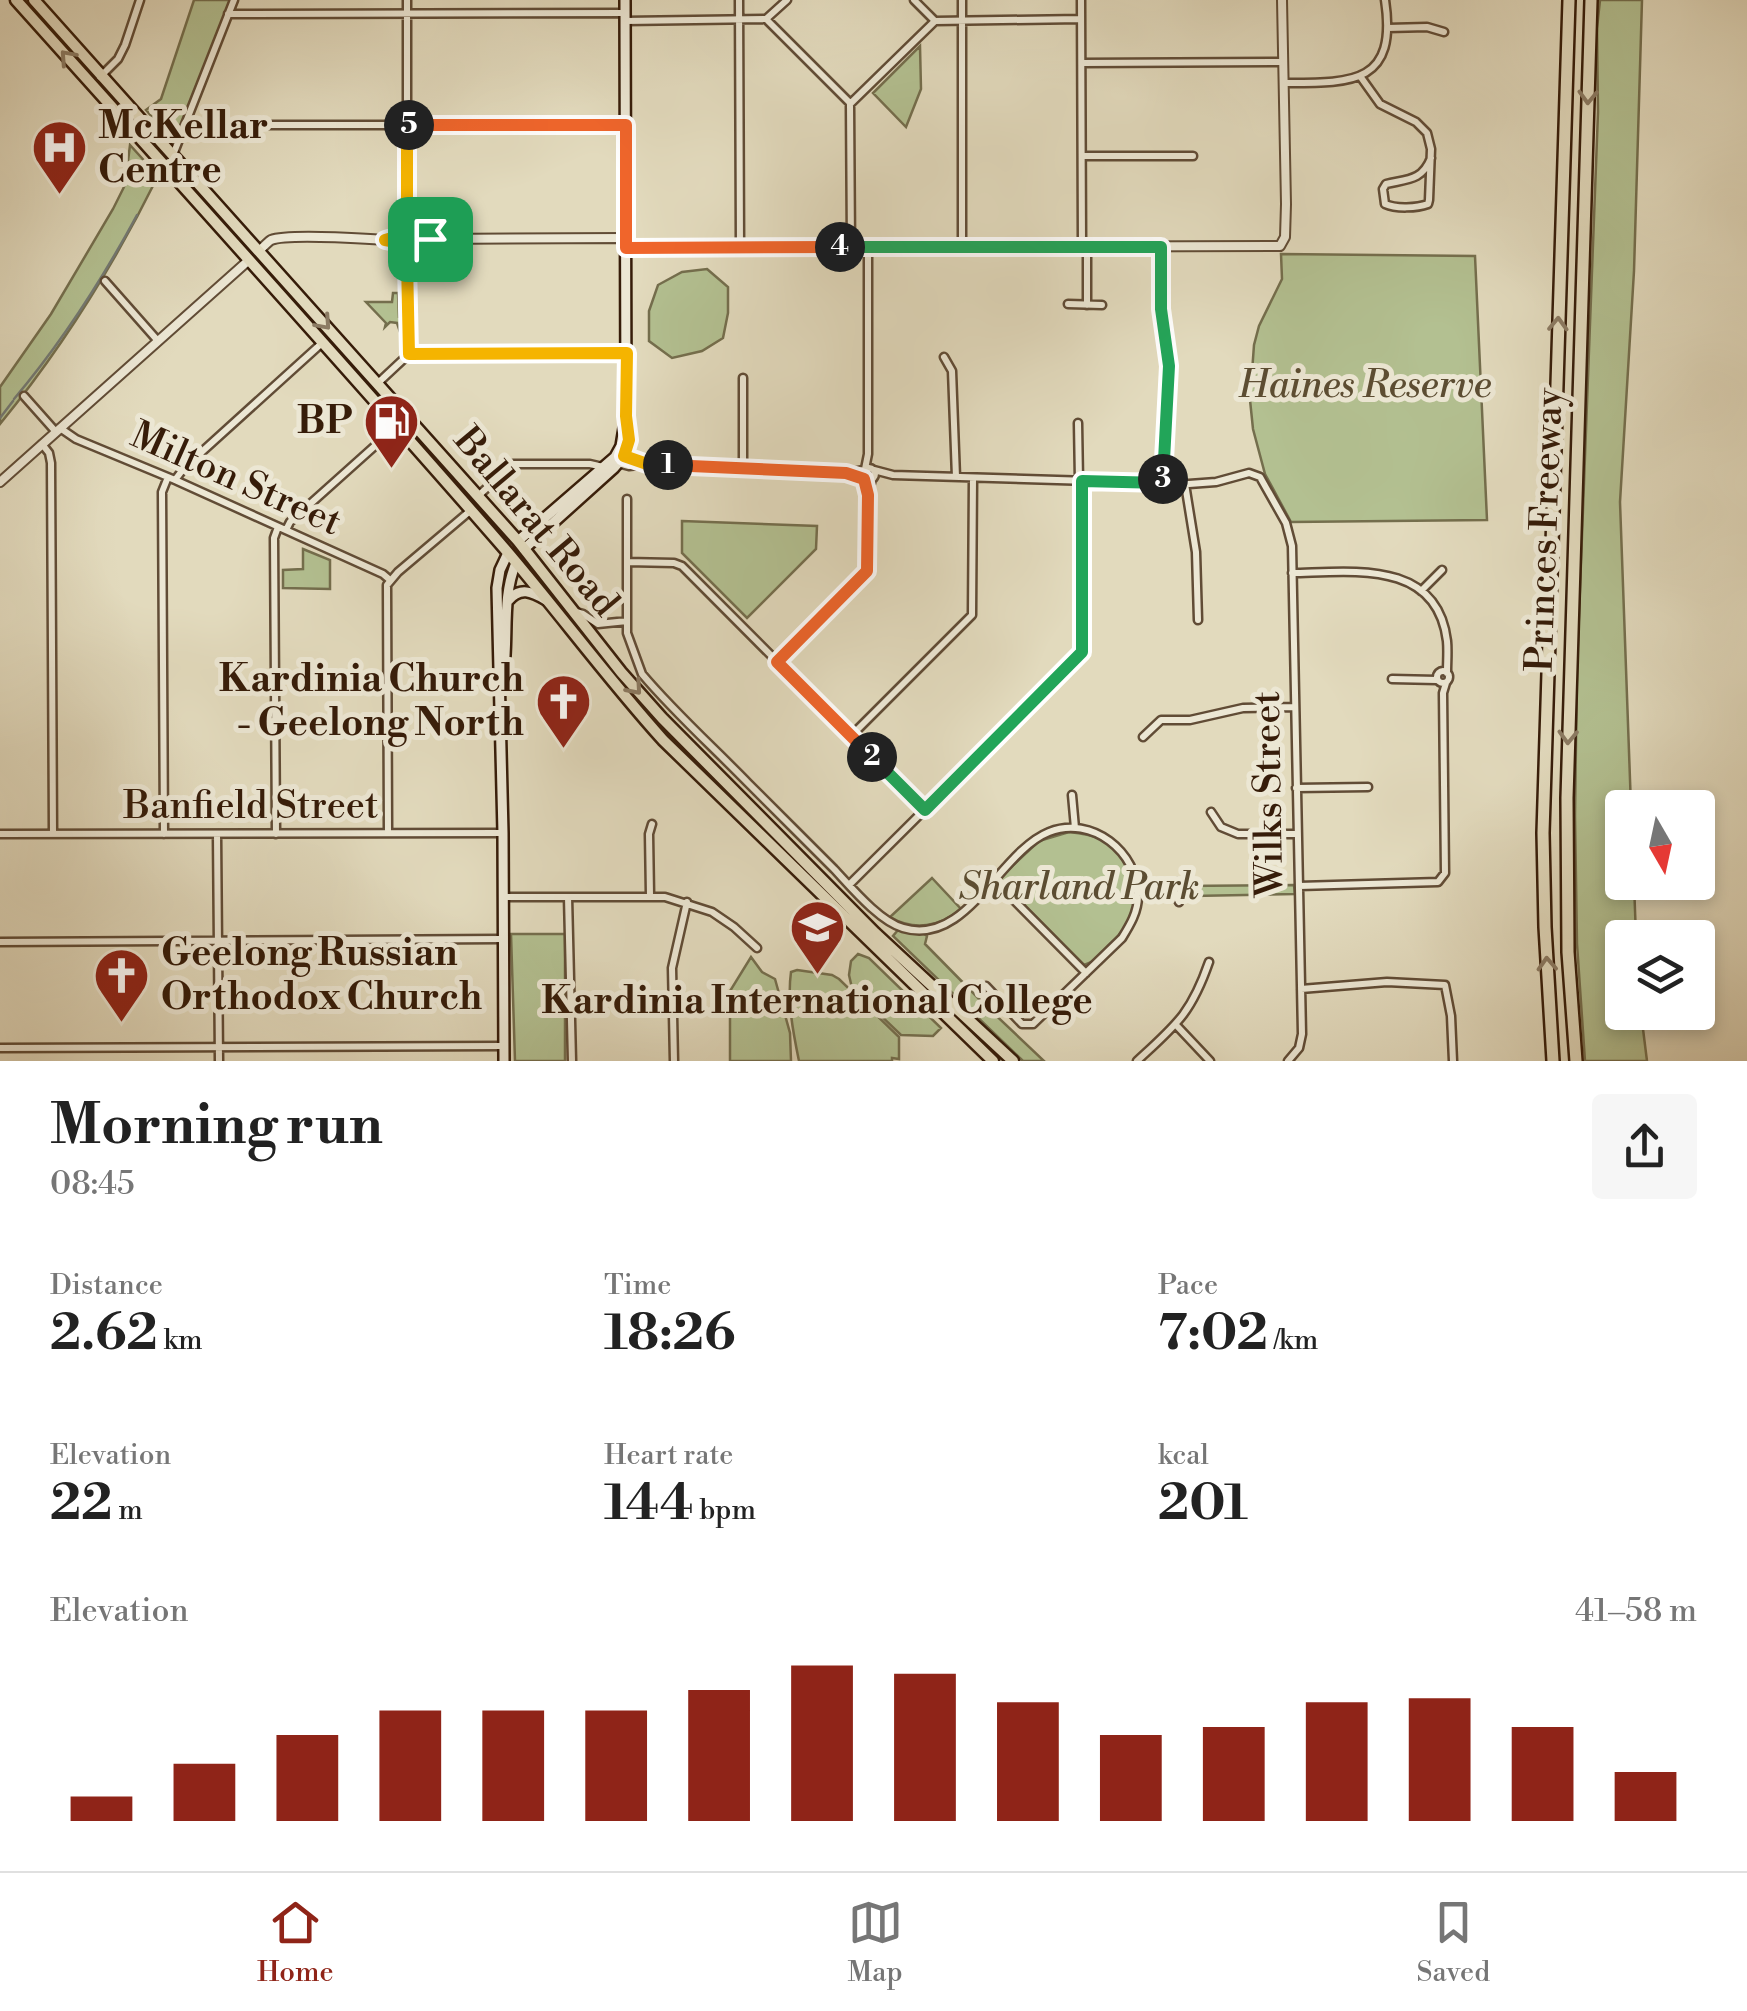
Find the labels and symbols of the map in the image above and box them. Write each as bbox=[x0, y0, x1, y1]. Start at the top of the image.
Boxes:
one-way arrow bbox=[61, 50, 79, 69]
one-way arrow bbox=[1578, 90, 1599, 106]
pin: 5 bbox=[384, 100, 434, 150]
place label: McKellar Centre bbox=[98, 103, 268, 194]
hospital icon: McKellar Centre bbox=[29, 118, 89, 197]
pin bbox=[388, 197, 473, 282]
pin: 4 bbox=[815, 222, 865, 272]
one-way arrow bbox=[313, 311, 331, 330]
one-way arrow bbox=[1548, 316, 1569, 332]
park label: Haines Reserve bbox=[1238, 362, 1492, 409]
street label: Princes Freeway bbox=[1517, 387, 1573, 673]
fuel station icon: BP bbox=[361, 391, 421, 470]
place label: BP bbox=[297, 398, 352, 445]
street label: Milton Street bbox=[123, 412, 349, 546]
street label: Ballarat Road bbox=[443, 417, 629, 626]
pin: 1 bbox=[643, 440, 693, 490]
pin: 3 bbox=[1138, 454, 1188, 504]
place label: Kardinia Church - Geelong North bbox=[219, 656, 524, 747]
church icon: Kardinia Church - Geelong North bbox=[533, 671, 593, 750]
one-way arrow bbox=[624, 676, 642, 694]
street label: Wilks Street bbox=[1244, 691, 1294, 898]
one-way arrow bbox=[1558, 730, 1579, 746]
pin: 2 bbox=[847, 732, 897, 782]
street label: Banfield Street bbox=[123, 783, 378, 830]
north arrow bbox=[1605, 790, 1715, 900]
park label: Sharland Park bbox=[958, 864, 1200, 911]
school or university icon: Kardinia International College bbox=[787, 898, 847, 977]
place label: Geelong Russian Orthodox Church bbox=[161, 930, 482, 1021]
church icon: Geelong Russian Orthodox Church bbox=[92, 945, 152, 1024]
one-way arrow bbox=[1537, 955, 1558, 971]
place label: Kardinia International College bbox=[541, 978, 1093, 1025]

